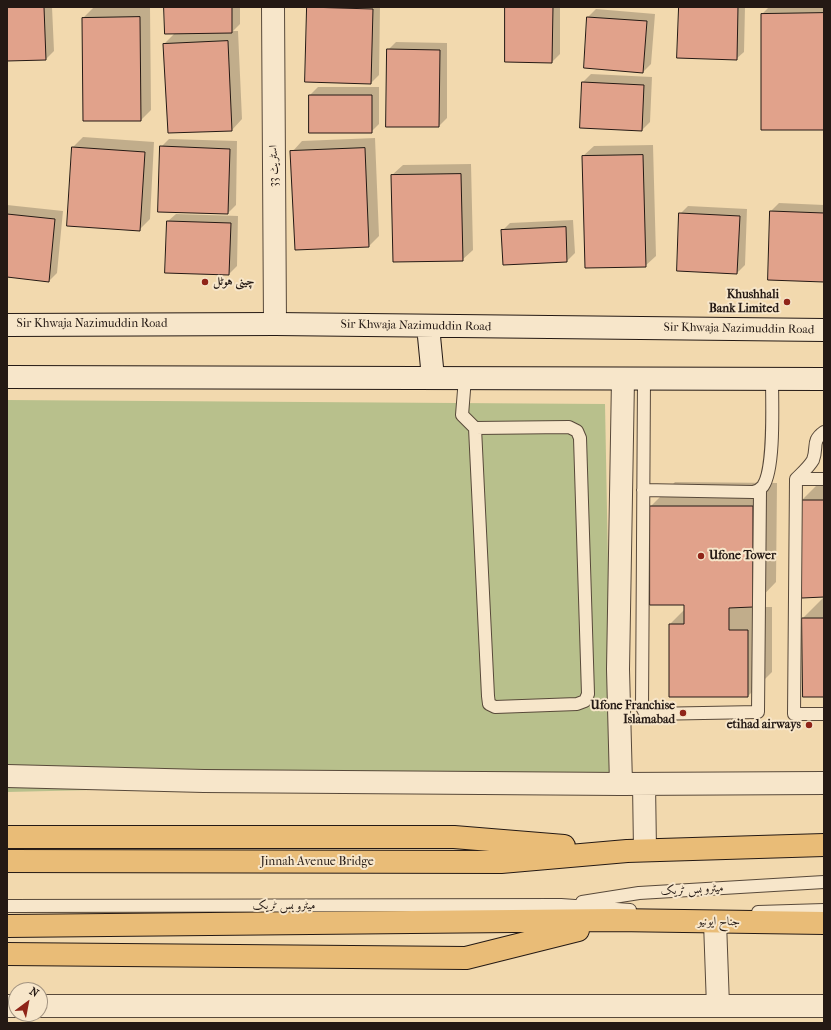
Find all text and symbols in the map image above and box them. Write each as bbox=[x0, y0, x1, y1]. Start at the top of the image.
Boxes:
street label: اسٹریٹ 33 bbox=[267, 145, 281, 187]
place label: چینی ہوٹل bbox=[213, 275, 255, 289]
marker: چینی ہوٹل bbox=[200, 277, 210, 287]
place label: Khushhali Bank Limited bbox=[709, 288, 779, 316]
marker: Khushhali Bank Limited bbox=[782, 297, 792, 307]
street label: Sir Khwaja Nazimuddin Road bbox=[17, 317, 167, 331]
street label: Sir Khwaja Nazimuddin Road bbox=[340, 317, 492, 335]
street label: Sir Khwaja Nazimuddin Road bbox=[663, 320, 815, 338]
place label: Ufone Tower bbox=[709, 549, 776, 563]
marker: Ufone Tower bbox=[696, 551, 706, 561]
place label: Ufone Franchise Islamabad bbox=[591, 699, 675, 727]
marker: Ufone Franchise Islamabad bbox=[678, 708, 688, 718]
place label: etihad airways bbox=[727, 718, 801, 732]
marker: etihad airways bbox=[804, 720, 814, 730]
street label: Jinnah Avenue Bridge bbox=[260, 855, 374, 869]
street label: میٹرو بس ٹریک bbox=[660, 881, 724, 899]
street label: میٹرو بس ٹریک bbox=[253, 899, 315, 913]
street label: جناح ایونیو bbox=[698, 914, 740, 930]
north arrow bbox=[8, 982, 48, 1022]
text: N bbox=[27, 985, 41, 1000]

